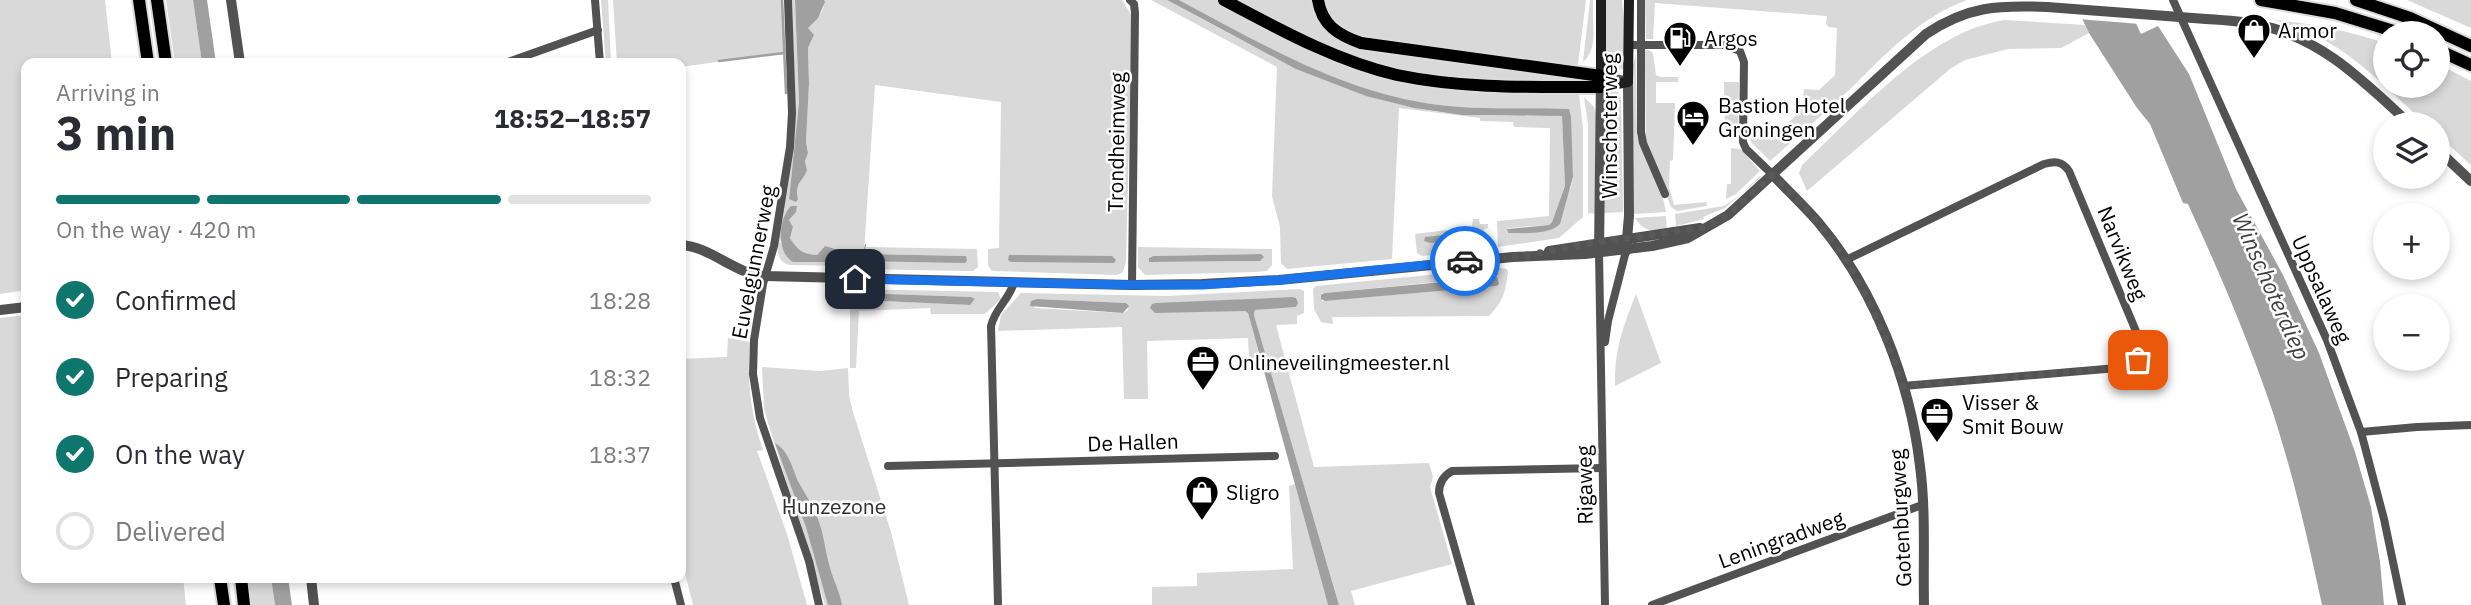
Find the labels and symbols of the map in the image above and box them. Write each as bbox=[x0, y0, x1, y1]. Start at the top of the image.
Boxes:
shop icon: Armor bbox=[2235, 11, 2273, 60]
place label: Armor bbox=[2278, 16, 2337, 44]
fuel station icon: Argos bbox=[1661, 19, 1699, 68]
place label: Argos bbox=[1704, 24, 1758, 52]
street label: Winschoterweg bbox=[1595, 53, 1623, 199]
street label: Trondheimweg bbox=[1101, 72, 1131, 212]
place label: Bastion Hotel Groningen bbox=[1718, 91, 1846, 143]
hotel icon: Bastion Hotel Groningen bbox=[1674, 98, 1712, 147]
street label: Euvelgunnerweg bbox=[724, 183, 782, 341]
street label: Narvikweg bbox=[2091, 202, 2155, 304]
water label: Winschoterdiep bbox=[2226, 208, 2318, 364]
courier bbox=[1430, 226, 1500, 296]
street label: Uppsalaweg bbox=[2286, 231, 2358, 347]
pin bbox=[825, 249, 885, 309]
pin bbox=[2108, 330, 2168, 390]
office icon: Onlineveilingmeester.nl bbox=[1184, 343, 1222, 392]
place label: Onlineveilingmeester.nl bbox=[1228, 348, 1450, 376]
place label: Visser & Smit Bouw bbox=[1962, 388, 2064, 440]
office icon: Visser & Smit Bouw bbox=[1918, 395, 1956, 444]
street label: De Hallen bbox=[1087, 426, 1179, 458]
street label: Rigaweg bbox=[1569, 445, 1599, 525]
street label: Gotenburgweg bbox=[1882, 448, 1918, 588]
shop icon: Sligro bbox=[1183, 473, 1221, 522]
place label: Sligro bbox=[1226, 478, 1280, 506]
park label: Hunzezone bbox=[782, 492, 886, 520]
street label: Leningradweg bbox=[1714, 503, 1848, 575]

